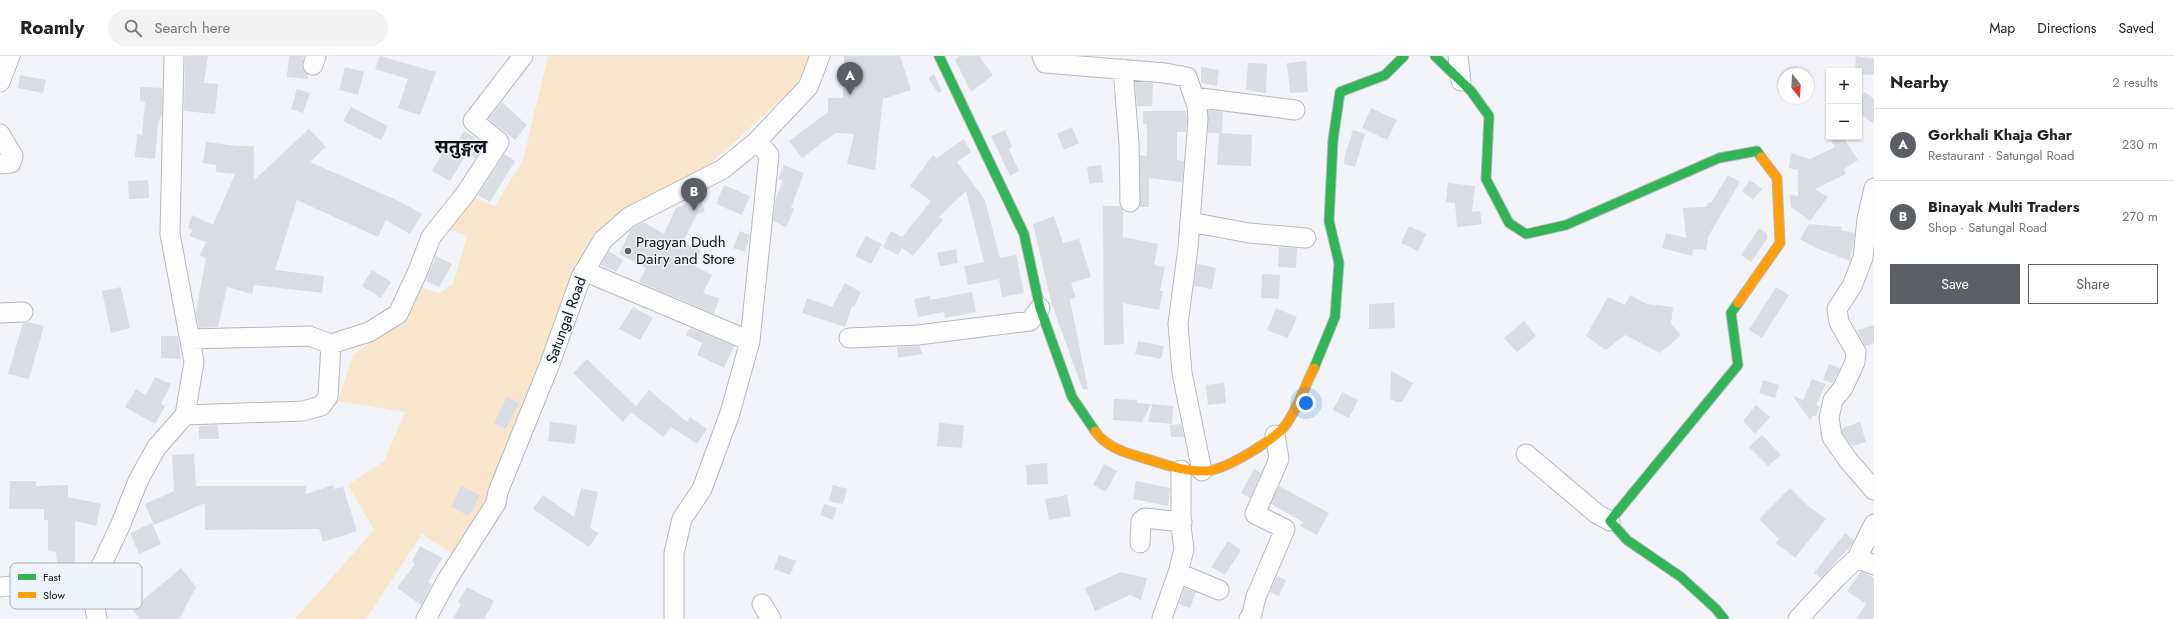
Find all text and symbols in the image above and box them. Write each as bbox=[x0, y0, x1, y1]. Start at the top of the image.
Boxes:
search box bbox=[108, 10, 388, 46]
text: Roamly bbox=[20, 14, 84, 41]
icon: search bbox=[122, 17, 144, 39]
text: Search here bbox=[154, 17, 230, 39]
text: Map bbox=[1989, 18, 2015, 38]
text: Directions bbox=[2037, 18, 2097, 38]
text: Saved bbox=[2119, 18, 2154, 38]
pin: A bbox=[837, 62, 863, 95]
north arrow bbox=[1778, 68, 1814, 104]
map controls bbox=[1826, 68, 1862, 140]
button: + bbox=[1826, 68, 1862, 104]
text: Nearby bbox=[1890, 70, 1948, 94]
text: 2 results bbox=[2112, 73, 2158, 92]
button: − bbox=[1826, 104, 1862, 140]
text: Gorkhali Khaja Ghar bbox=[1928, 124, 2072, 146]
district label: सतुङ्गल bbox=[435, 133, 488, 160]
text: A bbox=[1898, 135, 1908, 154]
text: 230 m bbox=[2122, 135, 2158, 154]
text: Restaurant · Satungal Road bbox=[1928, 146, 2075, 165]
pin: B bbox=[681, 178, 707, 211]
text: Binayak Multi Traders bbox=[1928, 196, 2080, 218]
text: B bbox=[1899, 207, 1907, 226]
text: 270 m bbox=[2122, 207, 2158, 226]
text: Shop · Satungal Road bbox=[1928, 218, 2047, 237]
place label: Pragyan Dudh Dairy and Store bbox=[636, 231, 735, 270]
marker: Pragyan Dudh Dairy and Store bbox=[623, 246, 633, 256]
button: Save bbox=[1890, 264, 2020, 304]
button: Share bbox=[2028, 264, 2158, 304]
street label: Satungal Road bbox=[540, 274, 592, 366]
your location bbox=[1296, 393, 1316, 413]
legend bbox=[10, 563, 142, 609]
text: Fast bbox=[43, 569, 61, 585]
text: Slow bbox=[43, 587, 65, 603]

